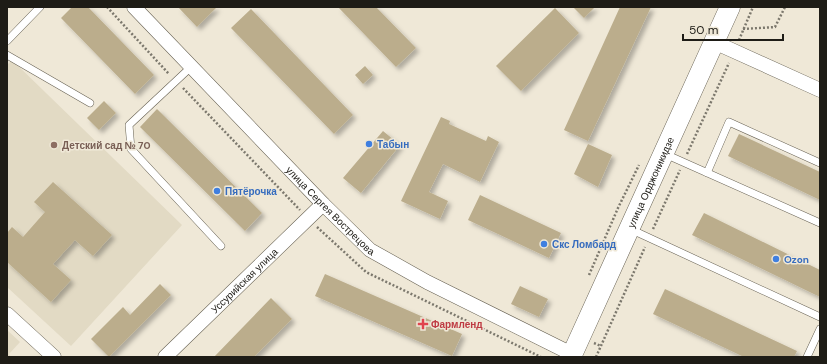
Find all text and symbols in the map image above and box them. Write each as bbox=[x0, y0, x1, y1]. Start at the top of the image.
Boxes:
scale bar bbox=[683, 16, 783, 42]
text: 50 m bbox=[689, 22, 718, 38]
street label: улица Орджоникидзе bbox=[625, 135, 677, 230]
place label: Табын bbox=[377, 138, 409, 151]
place label: Детский сад № 70 bbox=[62, 139, 150, 152]
marker: Табын bbox=[364, 139, 374, 149]
marker: Детский сад № 70 bbox=[49, 140, 59, 150]
street label: улица Сергея Вострецова bbox=[283, 164, 377, 259]
place label: Пятёрочка bbox=[225, 185, 277, 198]
marker: Пятёрочка bbox=[212, 186, 222, 196]
place label: Скс Ломбард bbox=[552, 238, 617, 251]
marker: Скс Ломбард bbox=[539, 239, 549, 249]
street label: Уссурийская улица bbox=[208, 245, 281, 316]
place label: Ozon bbox=[784, 253, 809, 266]
marker: Ozon bbox=[771, 254, 781, 264]
place label: Фармленд bbox=[431, 318, 483, 331]
marker: Фармленд bbox=[418, 319, 428, 329]

